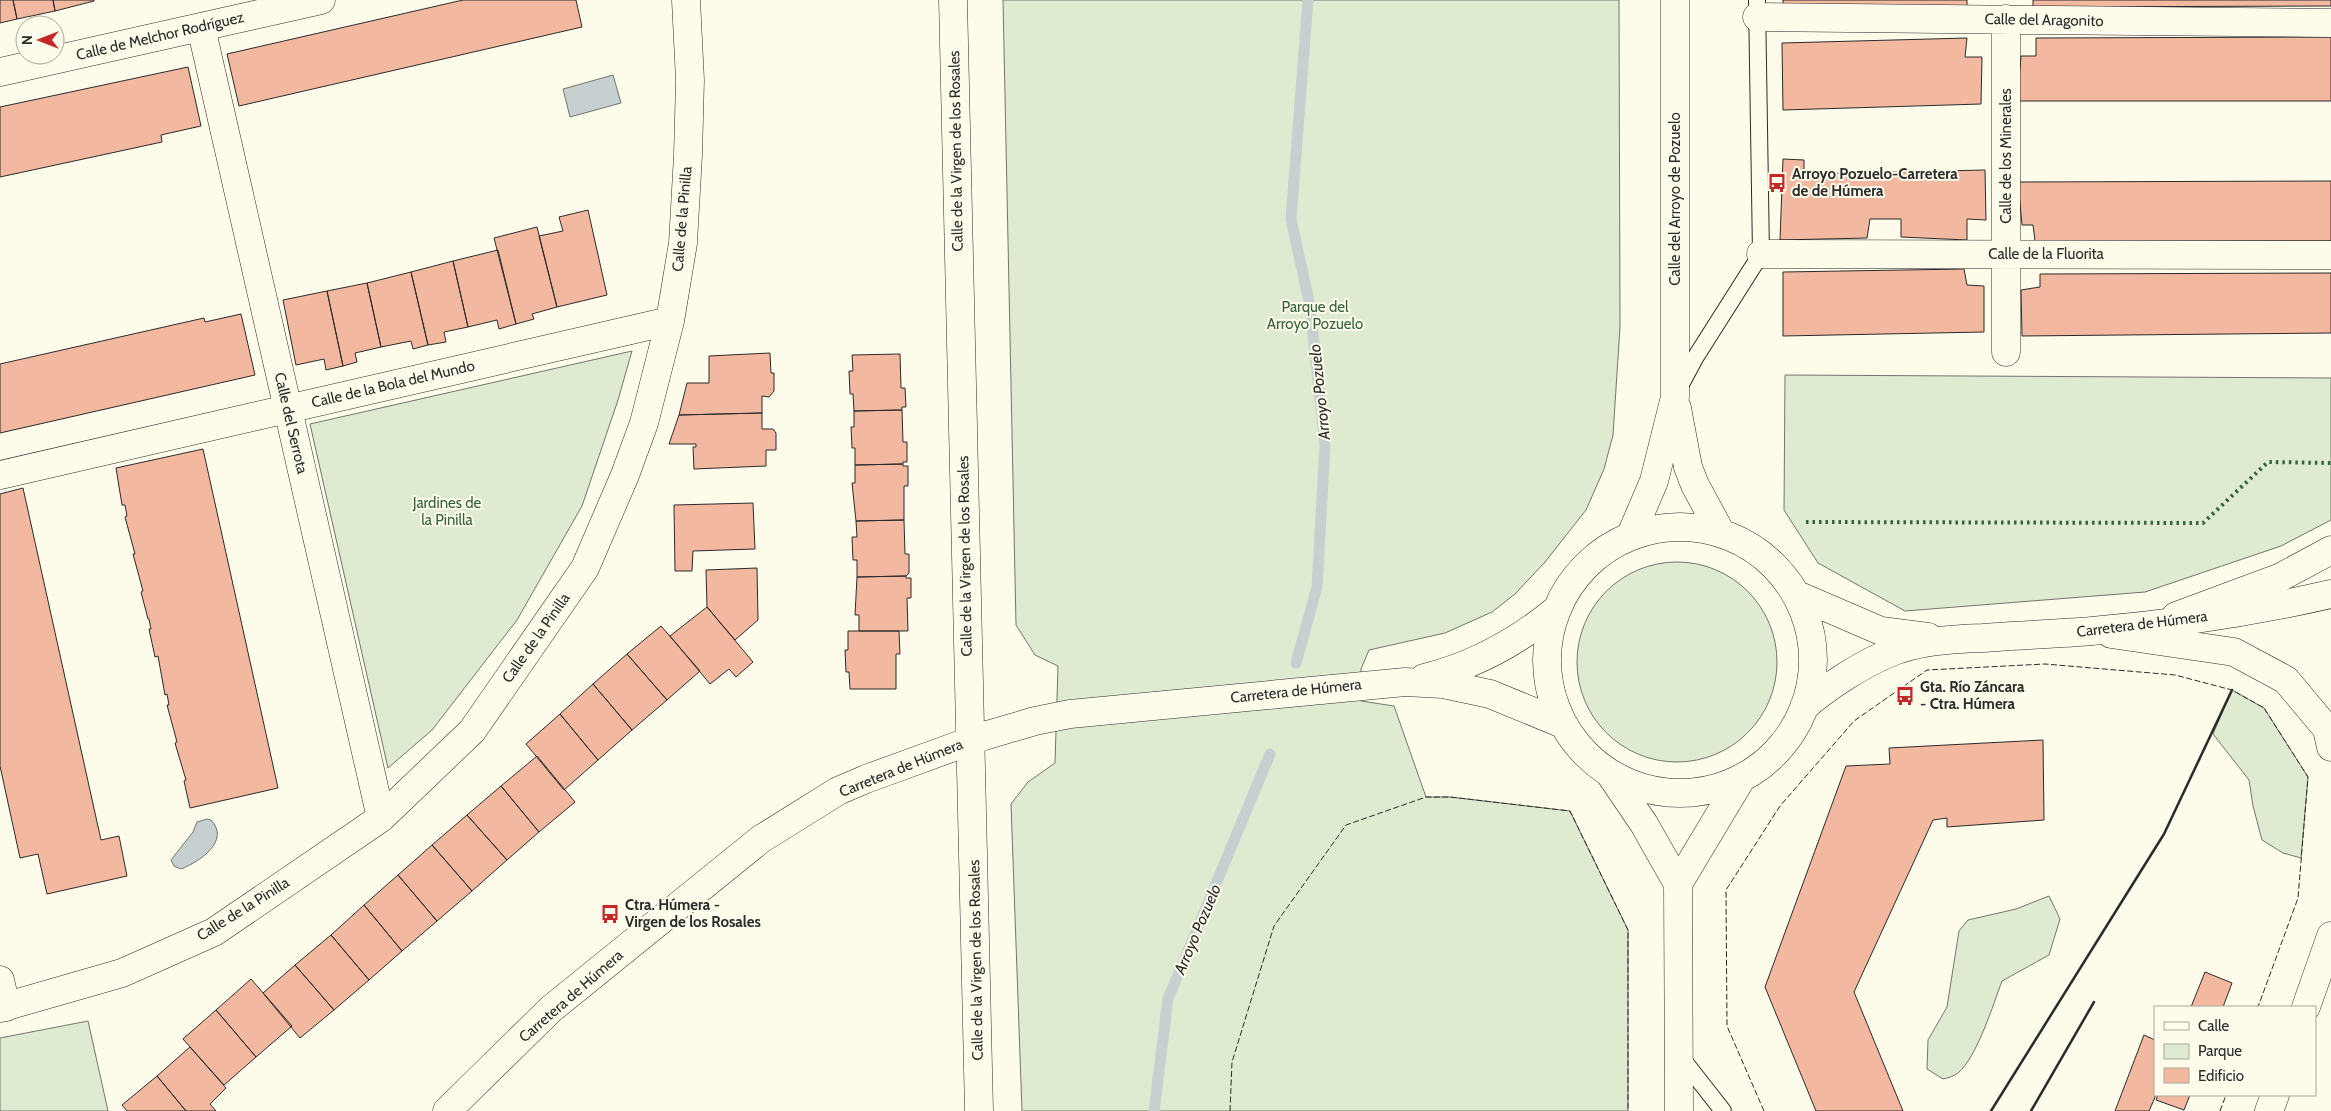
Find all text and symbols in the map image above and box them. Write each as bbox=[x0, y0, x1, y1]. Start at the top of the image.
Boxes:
street label: Calle de Melchor Rodríguez bbox=[74, 8, 246, 64]
street label: Calle del Aragonito bbox=[1984, 10, 2104, 30]
north arrow bbox=[15, 15, 65, 65]
text: N bbox=[18, 35, 36, 45]
street label: Calle de la Virgen de los Rosales bbox=[945, 50, 967, 252]
street label: Calle de los Minerales bbox=[1997, 88, 2015, 224]
street label: Calle del Arroyo de Pozuelo bbox=[1666, 112, 1684, 286]
street label: Calle de la Pinilla bbox=[668, 165, 696, 272]
place label: Arroyo Pozuelo-Carretera de de Húmera bbox=[1792, 165, 1958, 200]
bus stop icon: Arroyo Pozuelo-Carretera de de Húmera bbox=[1766, 172, 1788, 194]
street label: Calle de la Fluorita bbox=[1988, 245, 2105, 263]
park label: Parque del Arroyo Pozuelo bbox=[1267, 298, 1363, 333]
water label: Arroyo Pozuelo bbox=[1305, 343, 1334, 442]
street label: Calle de la Bola del Mundo bbox=[310, 356, 476, 412]
street label: Calle del Serrota bbox=[271, 371, 312, 476]
street label: Calle de la Virgen de los Rosales bbox=[954, 455, 976, 657]
park label: Jardines de la Pinilla bbox=[412, 494, 482, 529]
street label: Calle de la Pinilla bbox=[498, 589, 574, 686]
street label: Carretera de Húmera bbox=[2076, 607, 2209, 641]
street label: Carretera de Húmera bbox=[1230, 675, 1363, 707]
place label: Gta. Río Záncara - Ctra. Húmera bbox=[1920, 678, 2025, 713]
bus stop icon: Gta. Río Záncara - Ctra. Húmera bbox=[1894, 685, 1916, 707]
street label: Carretera de Húmera bbox=[837, 735, 966, 801]
street label: Calle de la Virgen de los Rosales bbox=[965, 859, 987, 1061]
street label: Calle de la Pinilla bbox=[193, 873, 293, 945]
water label: Arroyo Pozuelo bbox=[1170, 881, 1225, 978]
place label: Ctra. Húmera - Virgen de los Rosales bbox=[625, 896, 761, 931]
bus stop icon: Ctra. Húmera - Virgen de los Rosales bbox=[599, 903, 621, 925]
street label: Carretera de Húmera bbox=[515, 946, 627, 1046]
legend bbox=[2154, 1006, 2316, 1096]
text: Calle bbox=[2198, 1017, 2229, 1035]
text: Parque bbox=[2198, 1042, 2242, 1060]
text: Edificio bbox=[2198, 1067, 2244, 1085]

